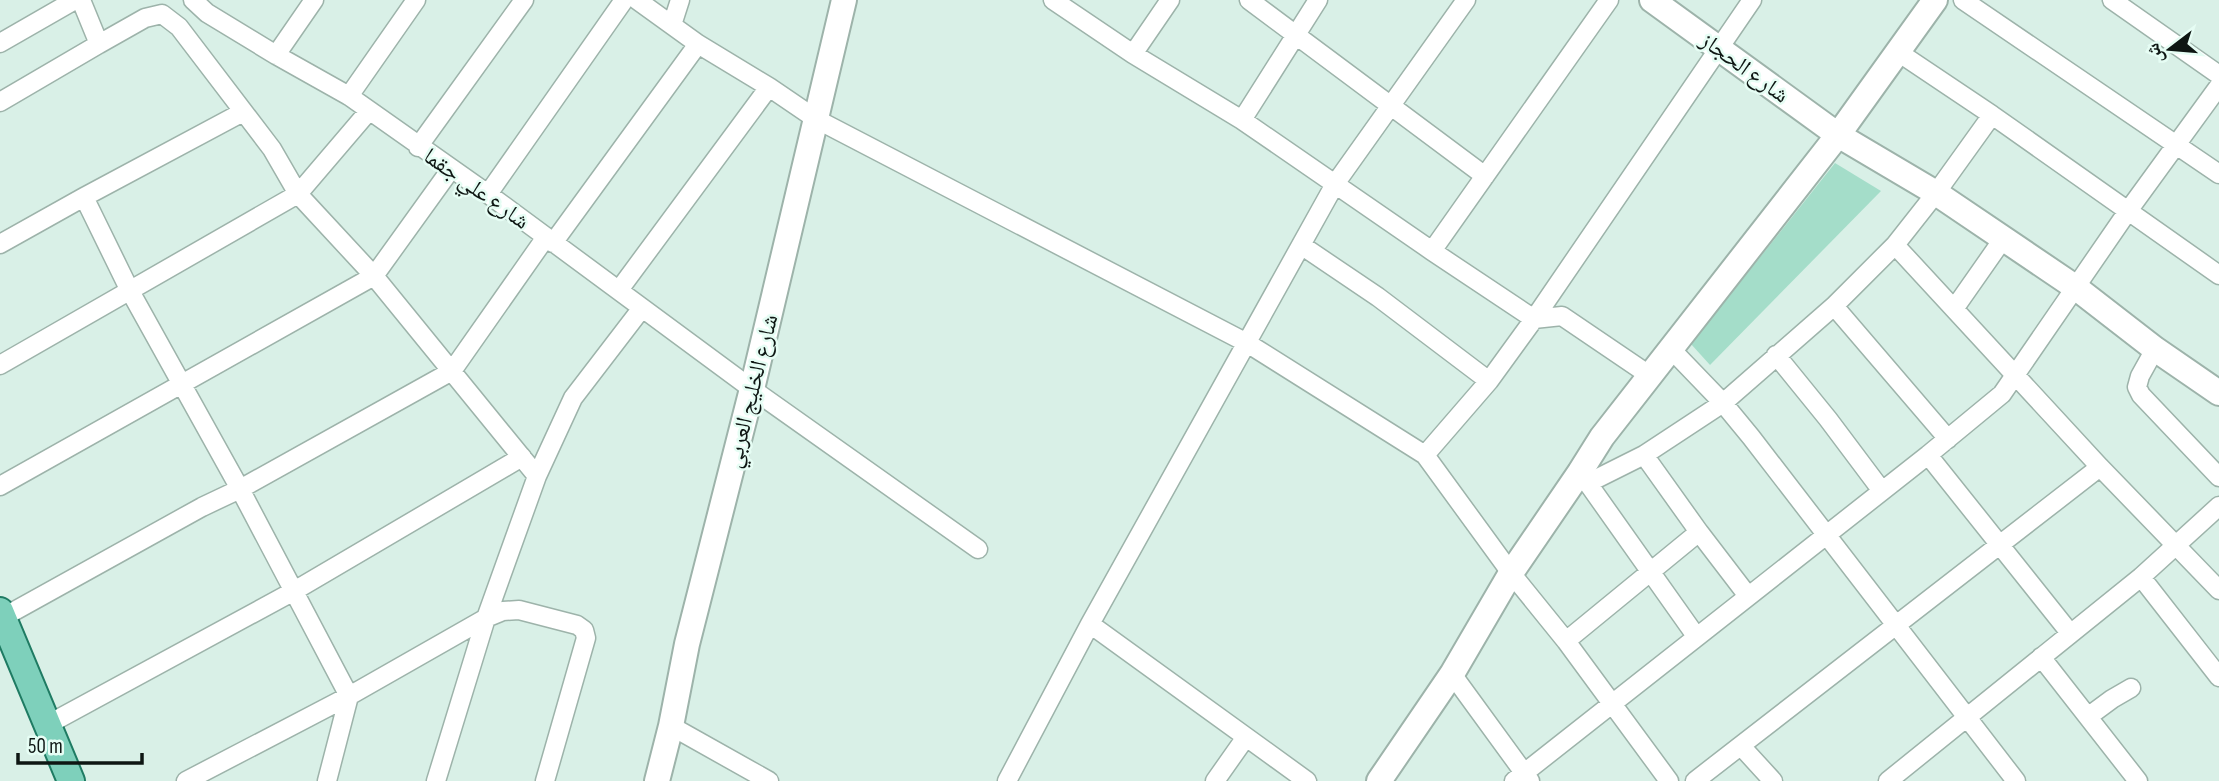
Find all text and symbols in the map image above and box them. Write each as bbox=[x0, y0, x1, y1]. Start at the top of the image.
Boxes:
north arrow bbox=[2135, 14, 2205, 84]
street label: شارع الحجاز bbox=[1694, 26, 1794, 109]
text: ش bbox=[2141, 40, 2169, 66]
street label: شارع علي جقما bbox=[416, 142, 535, 239]
street label: شارع الخليج العربي bbox=[719, 312, 788, 472]
scale bar bbox=[18, 722, 142, 766]
text: 50 m bbox=[28, 734, 63, 759]

